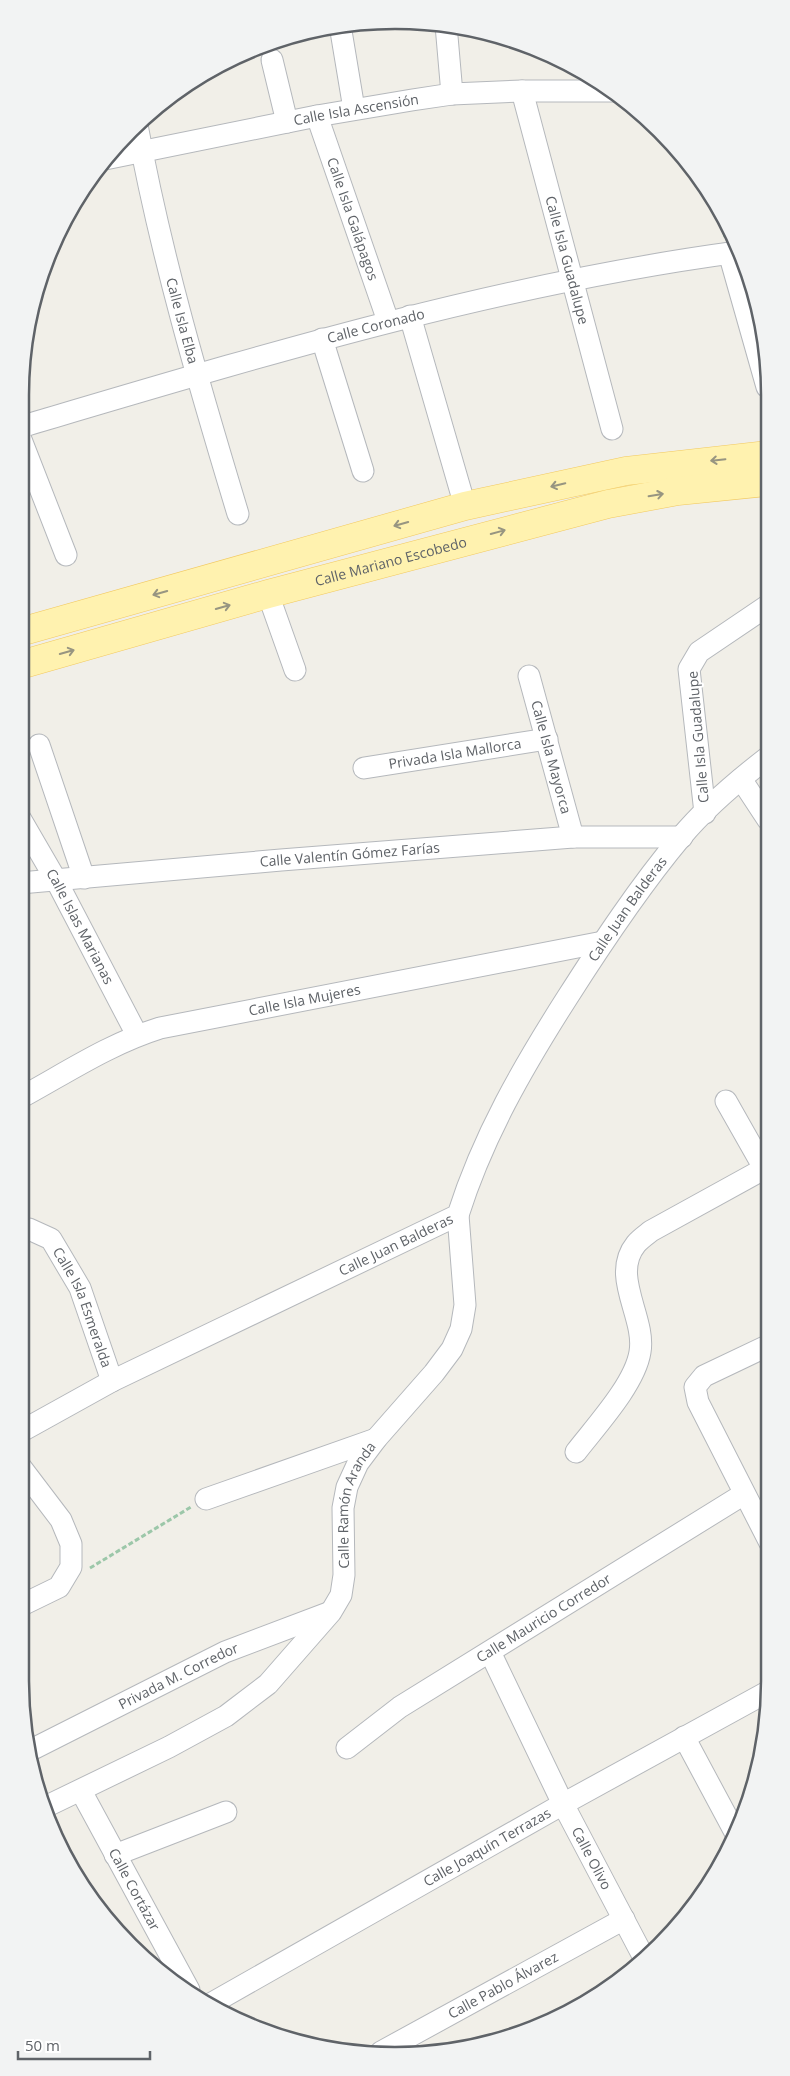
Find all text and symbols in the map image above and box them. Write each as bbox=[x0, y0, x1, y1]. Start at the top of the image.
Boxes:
street label: Calle Isla Ascensión bbox=[292, 89, 420, 130]
street label: Calle Isla Galápagos bbox=[323, 155, 383, 283]
street label: Calle Isla Guadalupe bbox=[541, 194, 594, 326]
street label: Calle Isla Elba bbox=[162, 276, 203, 366]
street label: Calle Coronado bbox=[325, 304, 426, 347]
one-way arrow bbox=[711, 455, 727, 465]
one-way arrow bbox=[551, 481, 567, 490]
one-way arrow bbox=[648, 489, 664, 499]
one-way arrow bbox=[393, 520, 409, 530]
one-way arrow bbox=[490, 527, 506, 536]
street label: Calle Mariano Escobedo bbox=[313, 532, 469, 590]
one-way arrow bbox=[152, 588, 168, 598]
one-way arrow bbox=[215, 601, 231, 611]
one-way arrow bbox=[59, 647, 75, 657]
street label: Calle Isla Guadalupe bbox=[682, 670, 713, 804]
street label: Calle Isla Mayorca bbox=[527, 698, 576, 816]
street label: Privada Isla Mallorca bbox=[387, 733, 523, 773]
street label: Calle Valentín Gómez Farías bbox=[259, 837, 441, 871]
street label: Calle Juan Balderas bbox=[583, 852, 671, 965]
street label: Calle Islas Marianas bbox=[42, 865, 119, 988]
street label: Calle Isla Mujeres bbox=[247, 979, 362, 1020]
street label: Calle Juan Balderas bbox=[335, 1209, 456, 1280]
street label: Calle Isla Esmeralda bbox=[49, 1243, 117, 1370]
street label: Calle Ramón Aranda bbox=[333, 1438, 380, 1569]
street label: Calle Mauricio Corredor bbox=[472, 1569, 615, 1667]
street label: Privada M. Corredor bbox=[115, 1638, 241, 1713]
street label: Calle Joaquín Terrazas bbox=[420, 1803, 554, 1890]
street label: Calle Olivo bbox=[568, 1823, 616, 1893]
street label: Calle Cortázar bbox=[105, 1845, 165, 1934]
street label: Calle Pablo Álvarez bbox=[444, 1947, 562, 2023]
scale bar bbox=[18, 2028, 150, 2060]
text: 50 m bbox=[25, 2035, 60, 2055]

